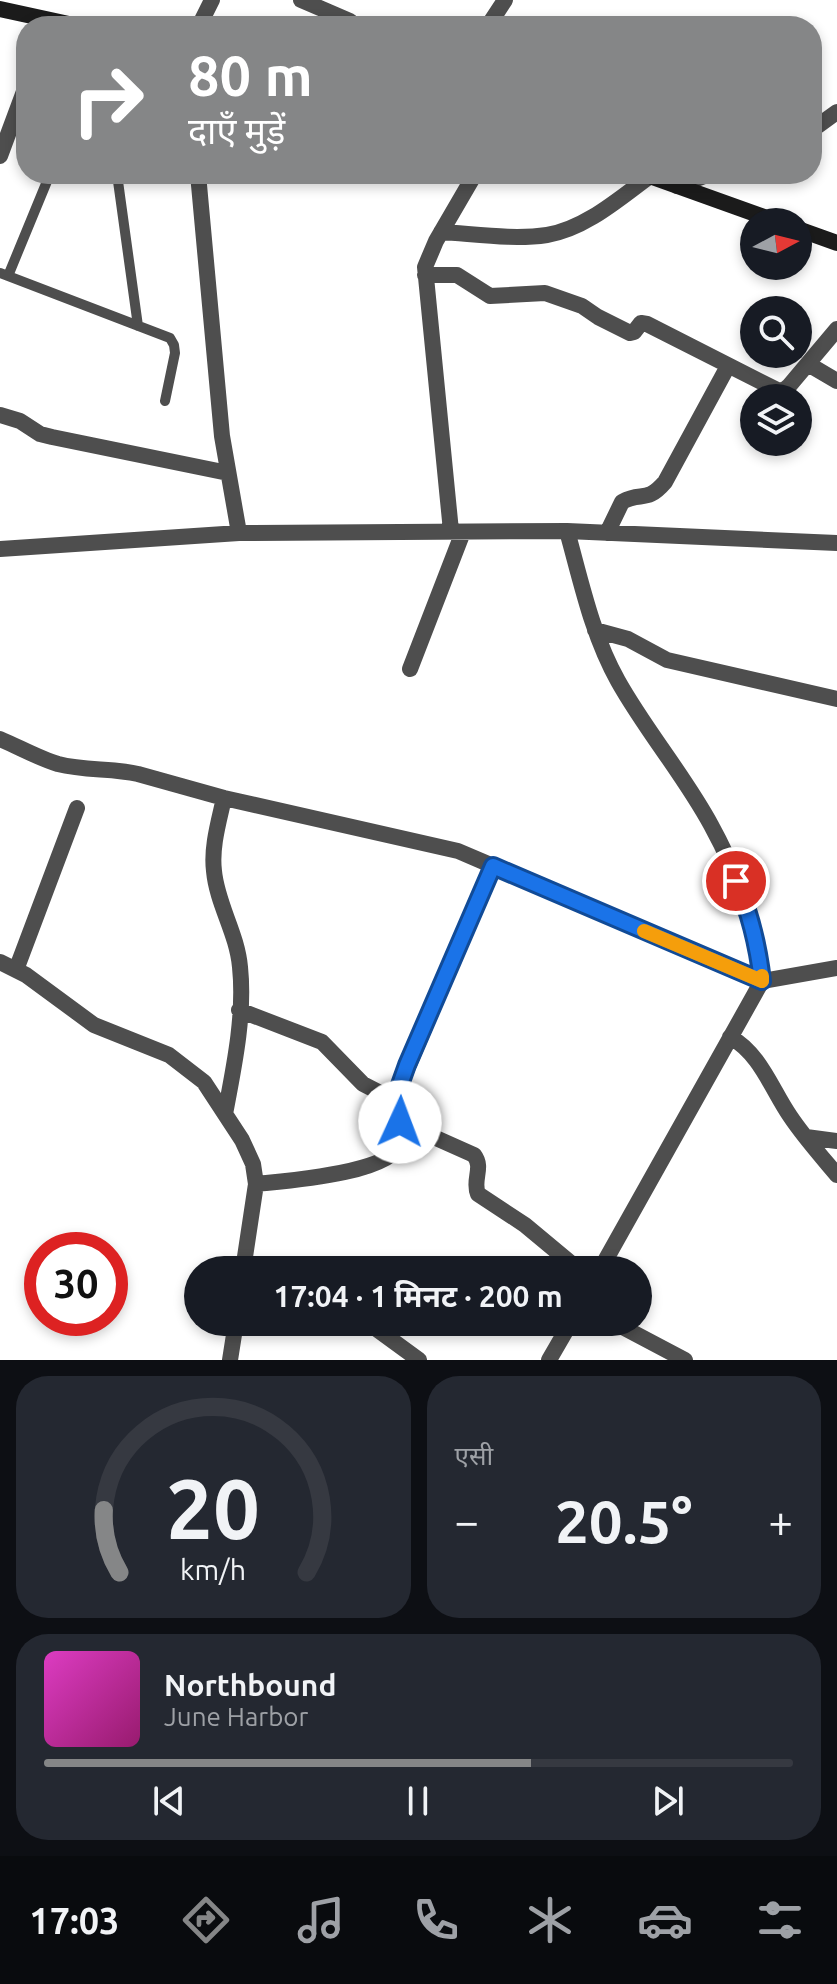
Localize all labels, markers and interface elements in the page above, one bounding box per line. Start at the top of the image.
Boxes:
text: 80 m [188,44,313,107]
icon: right [56,48,160,152]
text: दाएँ मुड़ें [188,110,285,151]
north arrow [740,208,812,280]
map controls [740,208,812,456]
button: search [740,296,812,368]
button: layers [740,384,812,456]
pin [702,847,770,915]
icon: arrive [714,859,758,903]
position arrow [358,1080,442,1164]
speed limit sign: 30 [24,1232,128,1336]
text: 17:04 · 1 मिनट · 200 m [274,1279,563,1313]
text: एसी [455,1441,493,1470]
text: 20 [166,1461,260,1555]
text: 20.5° [555,1487,692,1554]
text: − [455,1496,479,1545]
text: + [768,1496,793,1545]
text: km/h [180,1553,246,1585]
text: Northbound [164,1668,336,1702]
text: June Harbor [164,1702,308,1731]
icon: previous [147,1779,191,1823]
icon: pause [396,1779,440,1823]
icon: next [646,1779,690,1823]
icon: directions [178,1892,234,1948]
icon: music [293,1892,349,1948]
icon: phone [408,1892,464,1948]
icon: climate [522,1892,578,1948]
icon: car [637,1892,693,1948]
icon: filters [752,1892,808,1948]
text: 17:03 [29,1900,119,1941]

